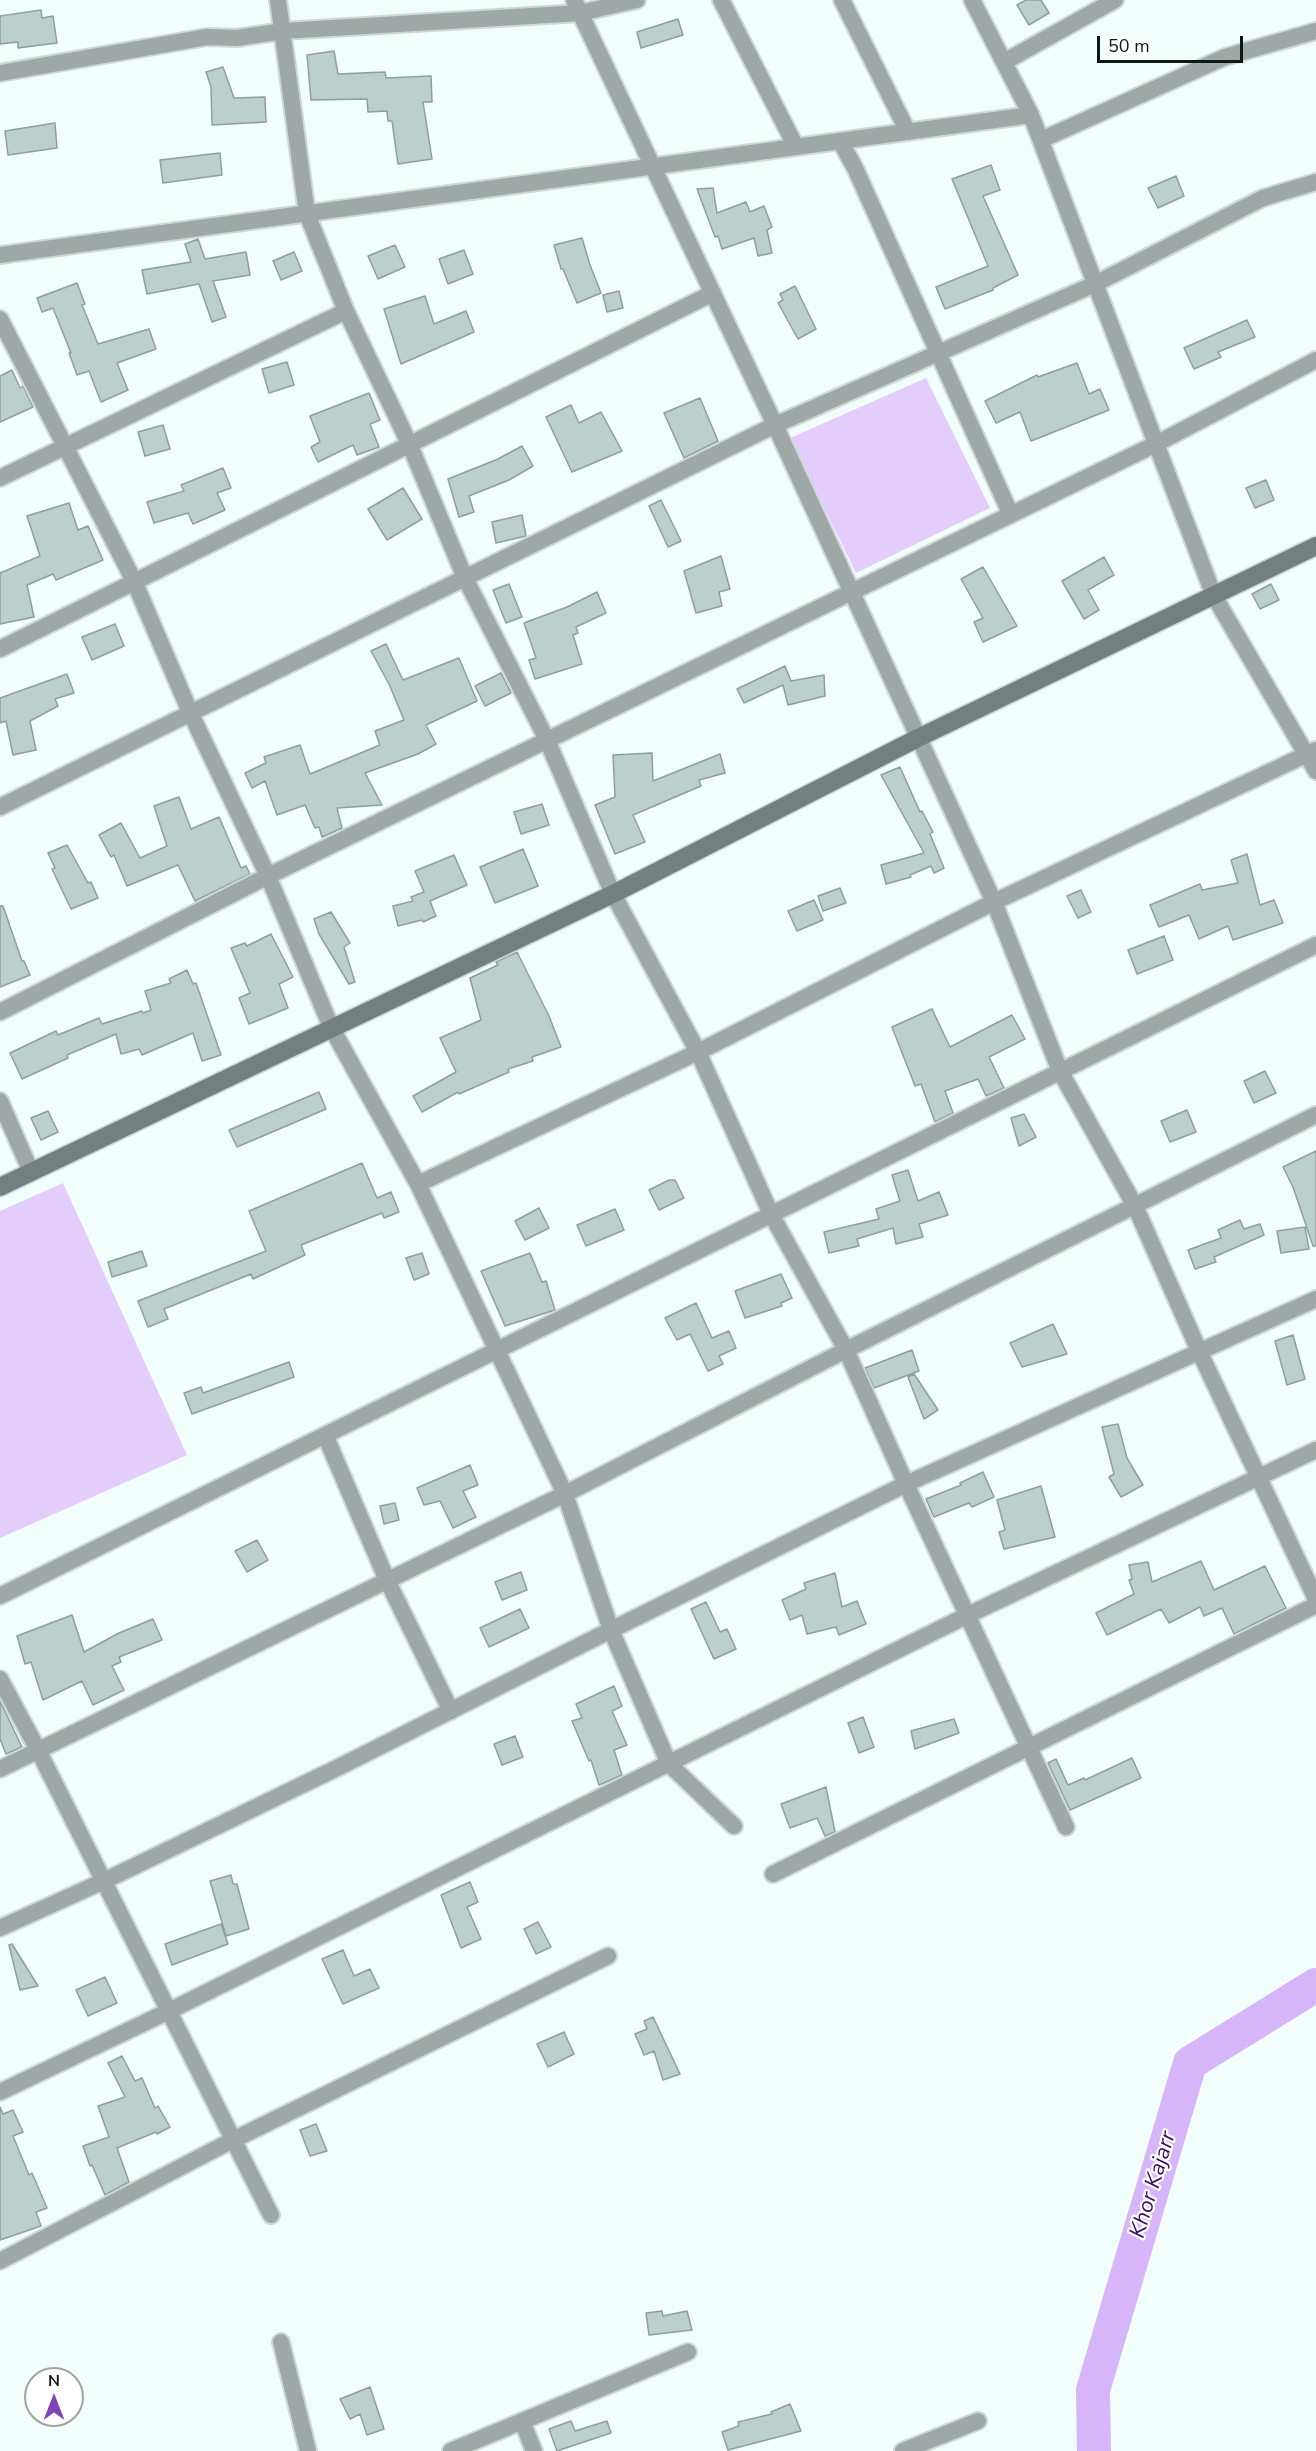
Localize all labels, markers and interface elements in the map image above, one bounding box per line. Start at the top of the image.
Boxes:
scale bar [1100,24,1246,62]
text: 50 m [1108,34,1150,58]
water label: Khor Kajarr [1125,2129,1183,2241]
north arrow [24,2367,84,2427]
text: N [48,2370,60,2392]

